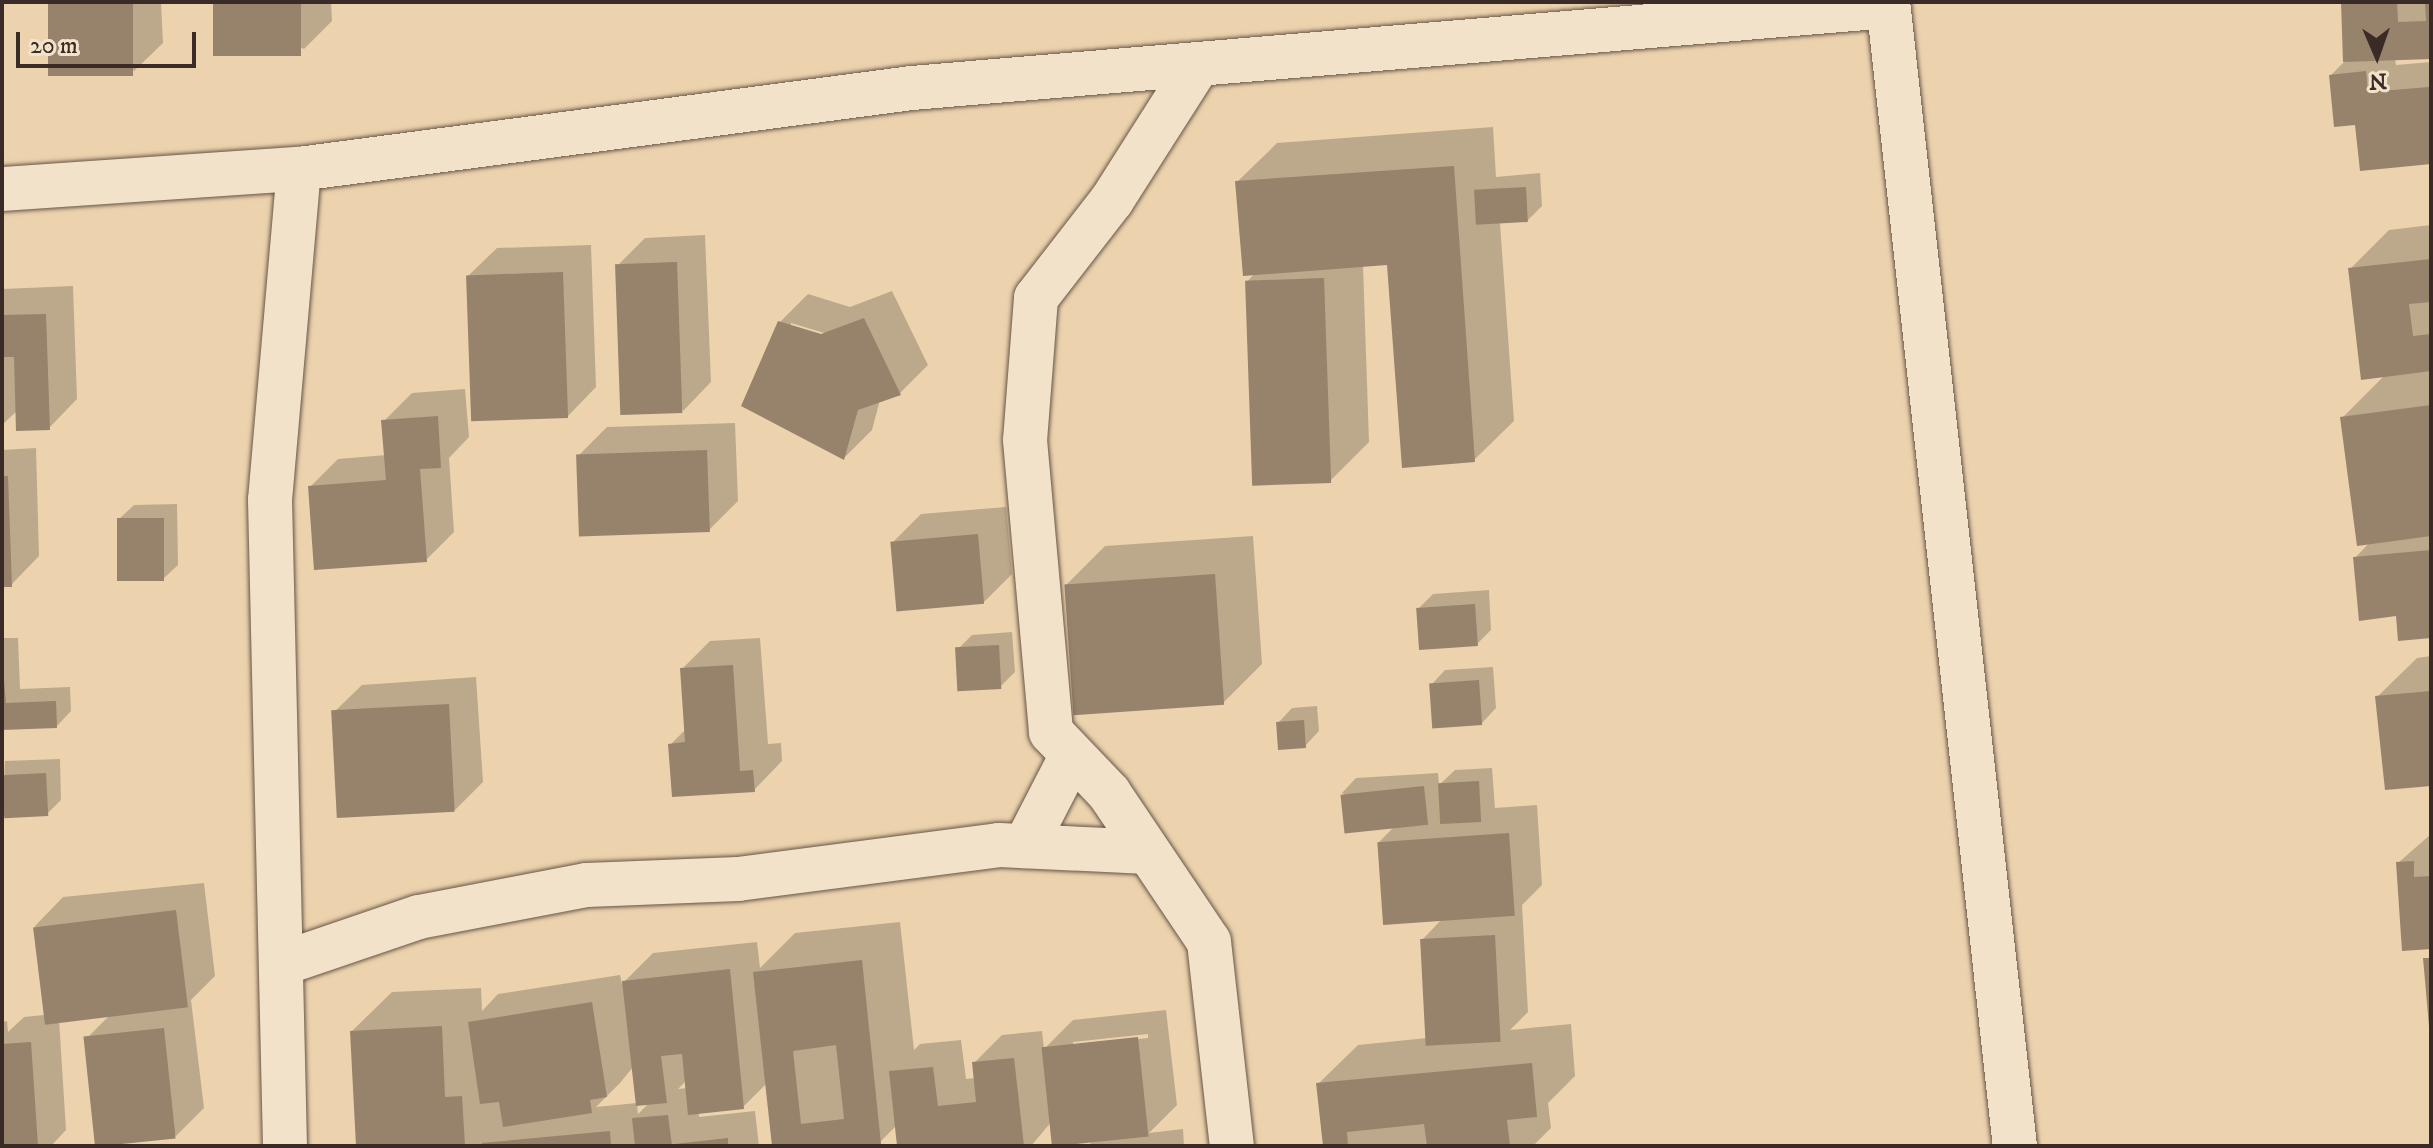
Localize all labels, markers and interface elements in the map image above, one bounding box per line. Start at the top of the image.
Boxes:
scale bar [20,16,200,66]
north arrow [2337,16,2417,96]
text: 20 m [30,31,78,61]
text: N [2368,67,2387,94]

